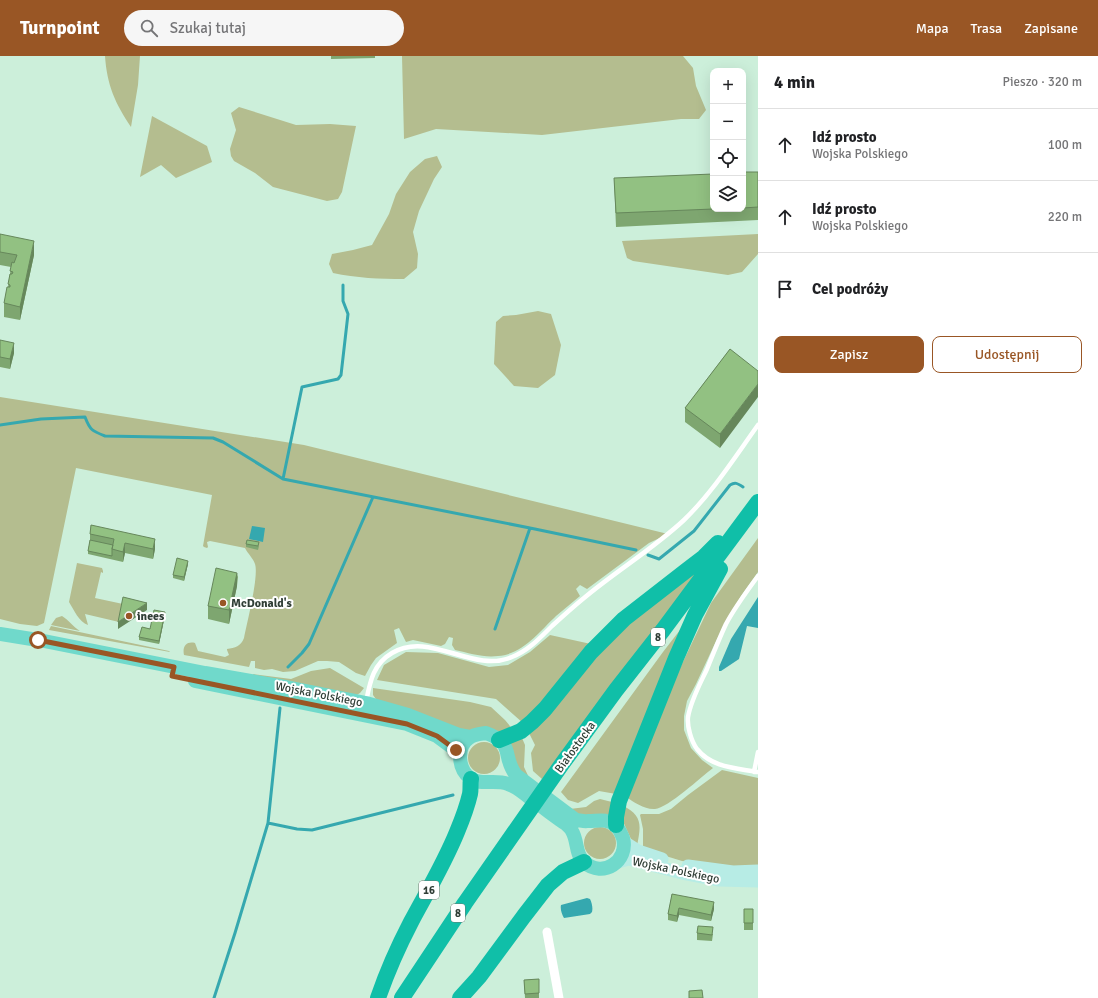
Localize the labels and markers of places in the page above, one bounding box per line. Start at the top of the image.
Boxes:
place label: McDonald's [231,596,293,611]
marker: McDonald's [218,598,228,608]
place label: inees [137,609,165,624]
marker: inees [124,611,134,621]

